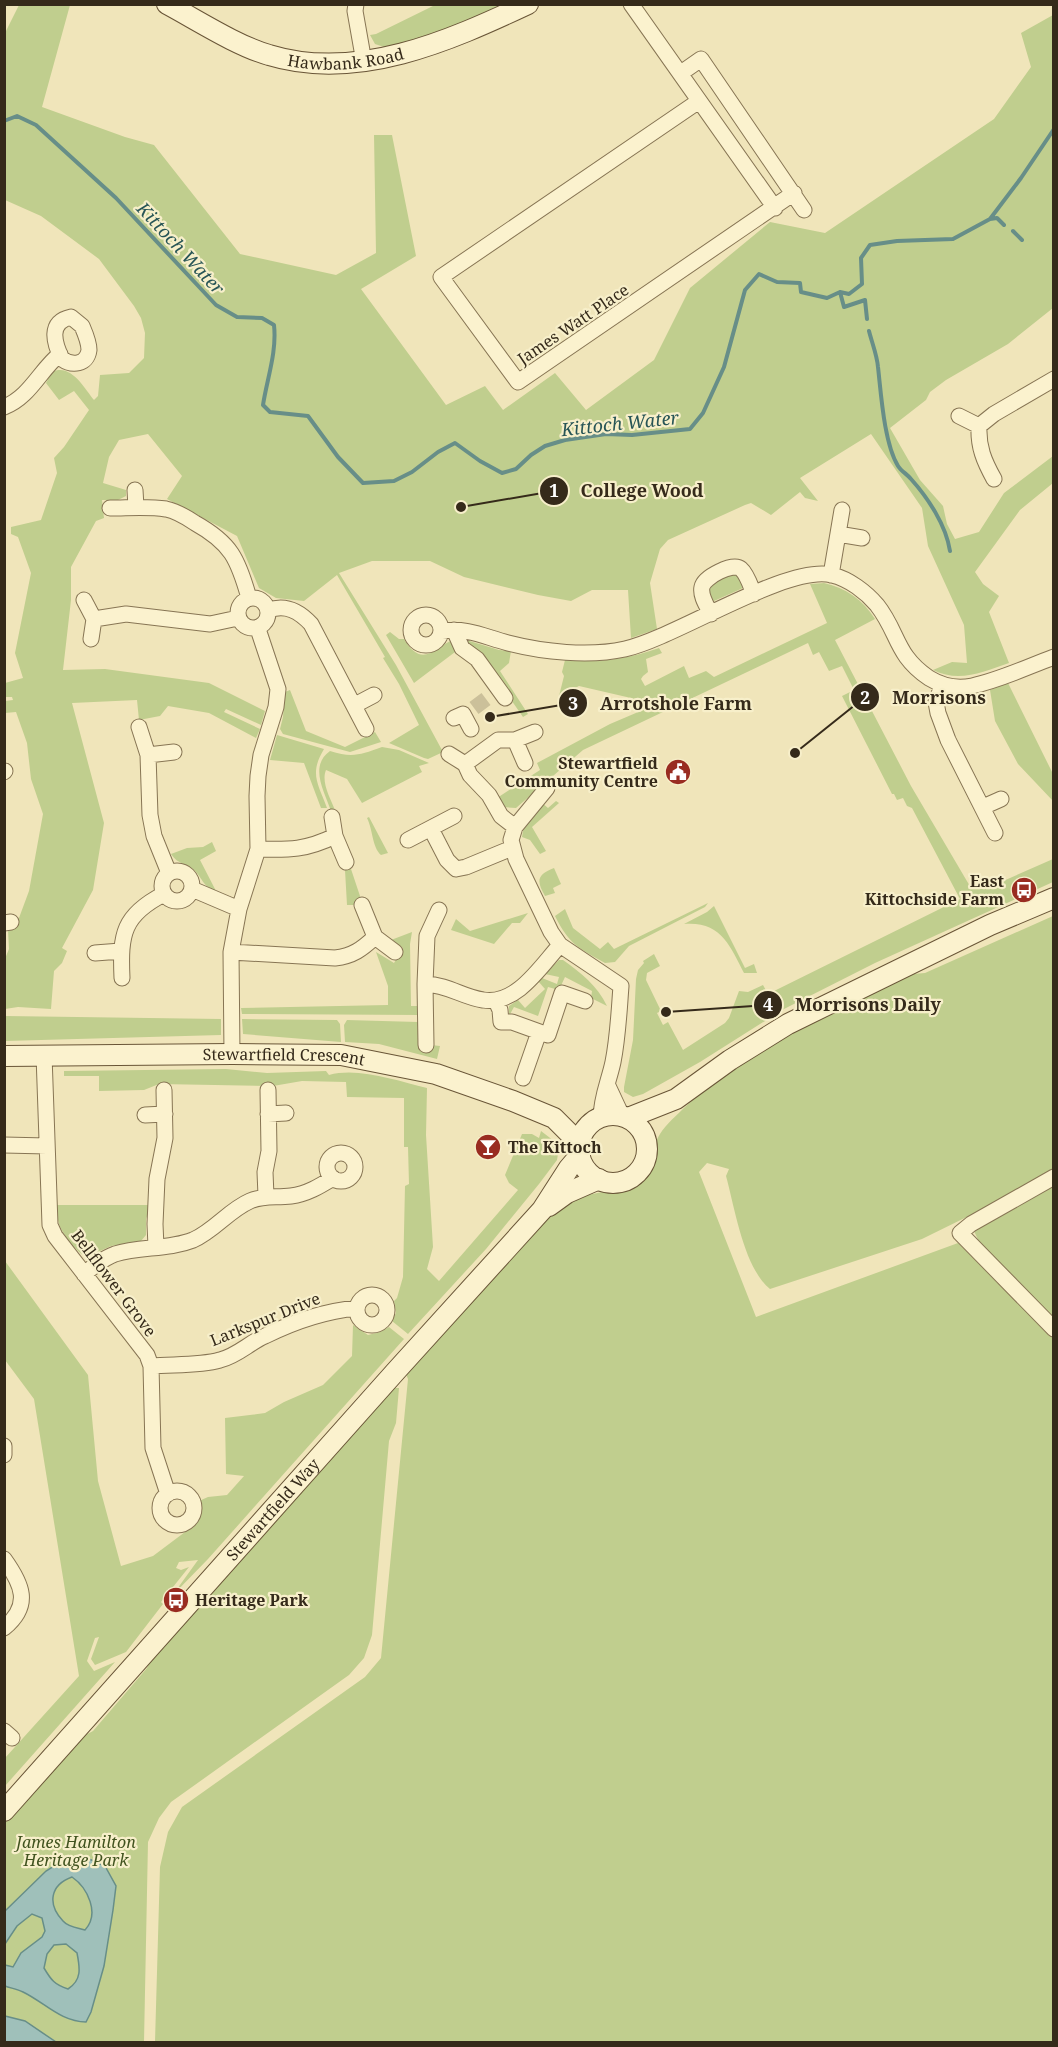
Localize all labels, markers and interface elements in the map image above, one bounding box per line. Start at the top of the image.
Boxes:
street label: Hawbank Road [286,42,406,75]
water label: Kittoch Water [131,196,230,300]
street label: James Watt Place [512,279,633,370]
water label: Kittoch Water [559,405,681,441]
callout: College Wood [539,473,716,509]
text: 1 [549,478,559,502]
text: College Wood [580,478,704,502]
callout: Morrisons [850,679,998,715]
callout: Arrotshole Farm [558,685,764,721]
text: 2 [860,685,870,709]
text: Morrisons [892,685,986,709]
text: 3 [568,691,578,715]
text: Arrotshole Farm [600,691,752,715]
place label: Stewartfield Community Centre [505,752,659,792]
public building icon: Stewartfield Community Centre [663,757,693,787]
place label: East Kittochside Farm [865,870,1005,910]
bus stop icon: East Kittochside Farm [1009,875,1039,905]
callout: Morrisons Daily [753,987,953,1023]
text: 4 [763,992,773,1016]
text: Morrisons Daily [795,992,942,1016]
street label: Stewartfield Crescent [203,1043,367,1071]
bar icon: The Kittoch [473,1132,503,1162]
place label: The Kittoch [508,1136,602,1158]
street label: Bellflower Grove [66,1225,162,1341]
street label: Larkspur Drive [207,1287,323,1351]
street label: Stewartfield Way [221,1453,325,1565]
bus stop icon: Heritage Park [161,1585,191,1615]
place label: Heritage Park [195,1589,309,1611]
park label: James Hamilton Heritage Park [13,1831,136,1871]

